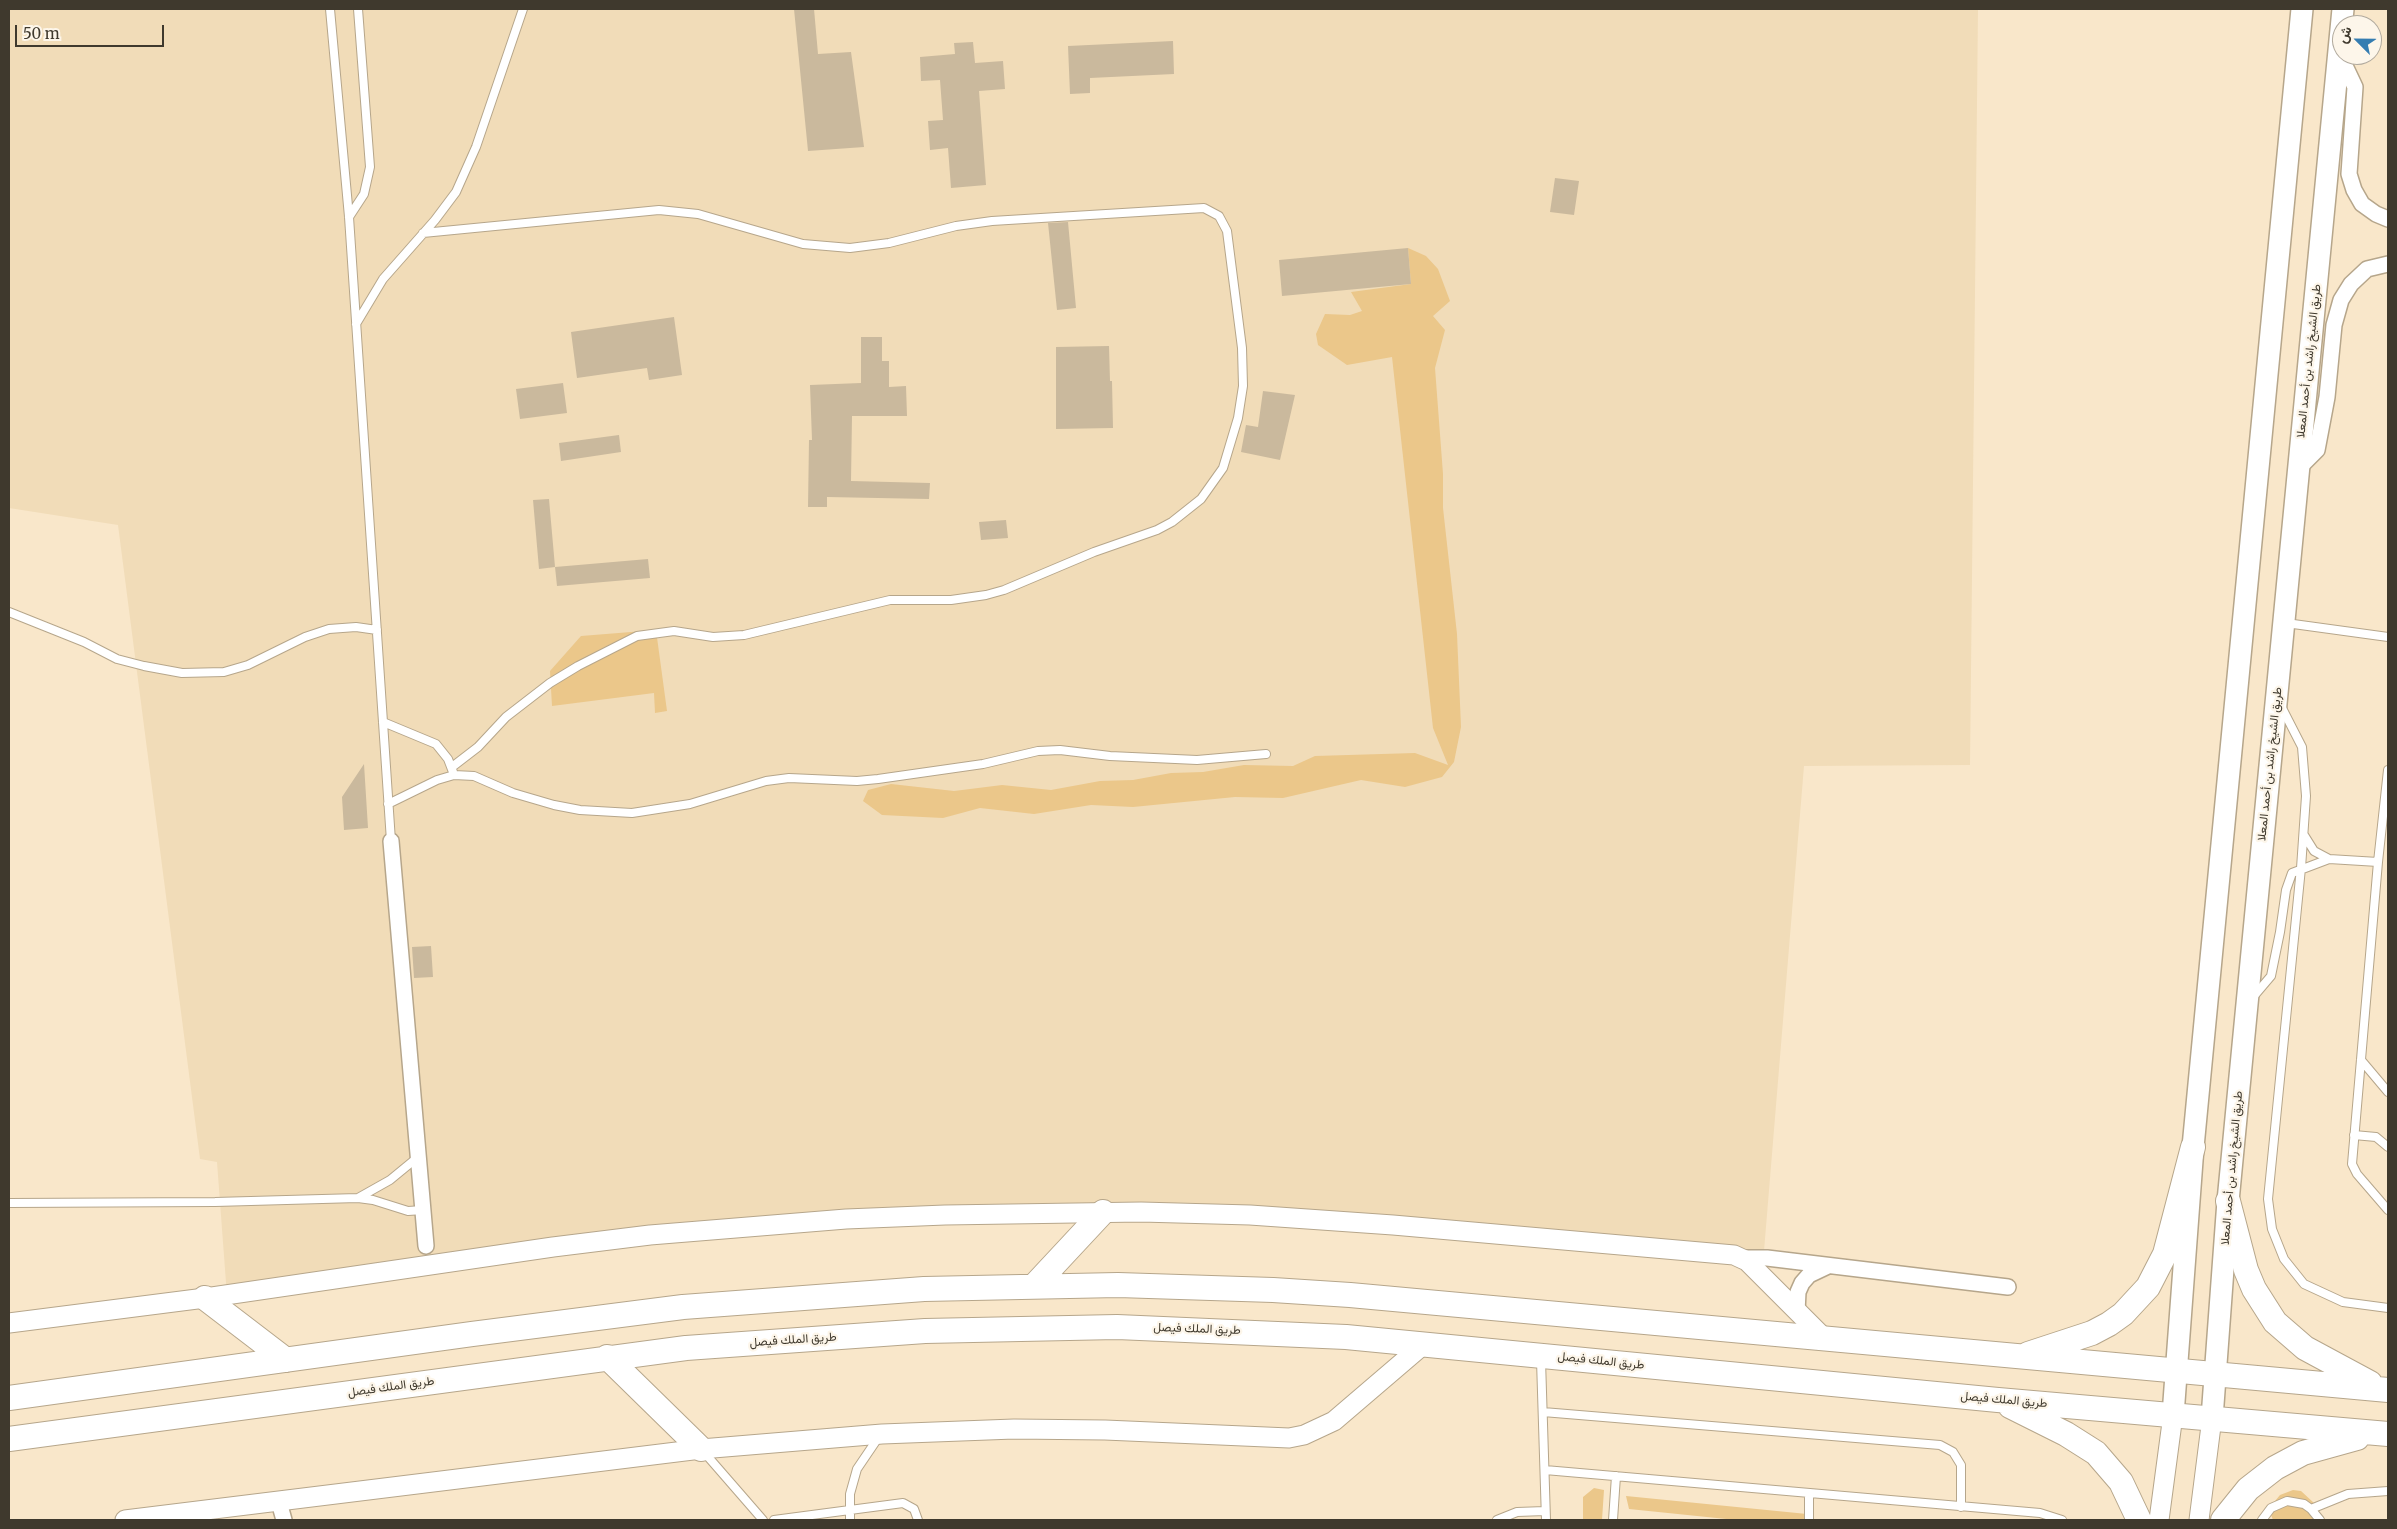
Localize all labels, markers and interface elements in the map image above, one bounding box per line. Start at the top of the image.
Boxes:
scale bar [18,15,166,47]
north arrow [2332,15,2382,65]
text: ش [2333,23,2356,46]
text: 50 m [23,24,60,43]
street label: طريق الشيخ راشد بن أحمد المعلا [2294,283,2324,439]
street label: طريق الشيخ راشد بن أحمد المعلا [2255,686,2285,842]
street label: طريق الشيخ راشد بن أحمد المعلا [2218,1090,2246,1246]
street label: طريق الملك فيصل [1153,1320,1241,1338]
street label: طريق الملك فيصل [749,1330,837,1350]
street label: طريق الملك فيصل [1557,1349,1645,1373]
street label: طريق الملك فيصل [347,1374,435,1400]
street label: طريق الملك فيصل [1960,1389,2048,1411]

